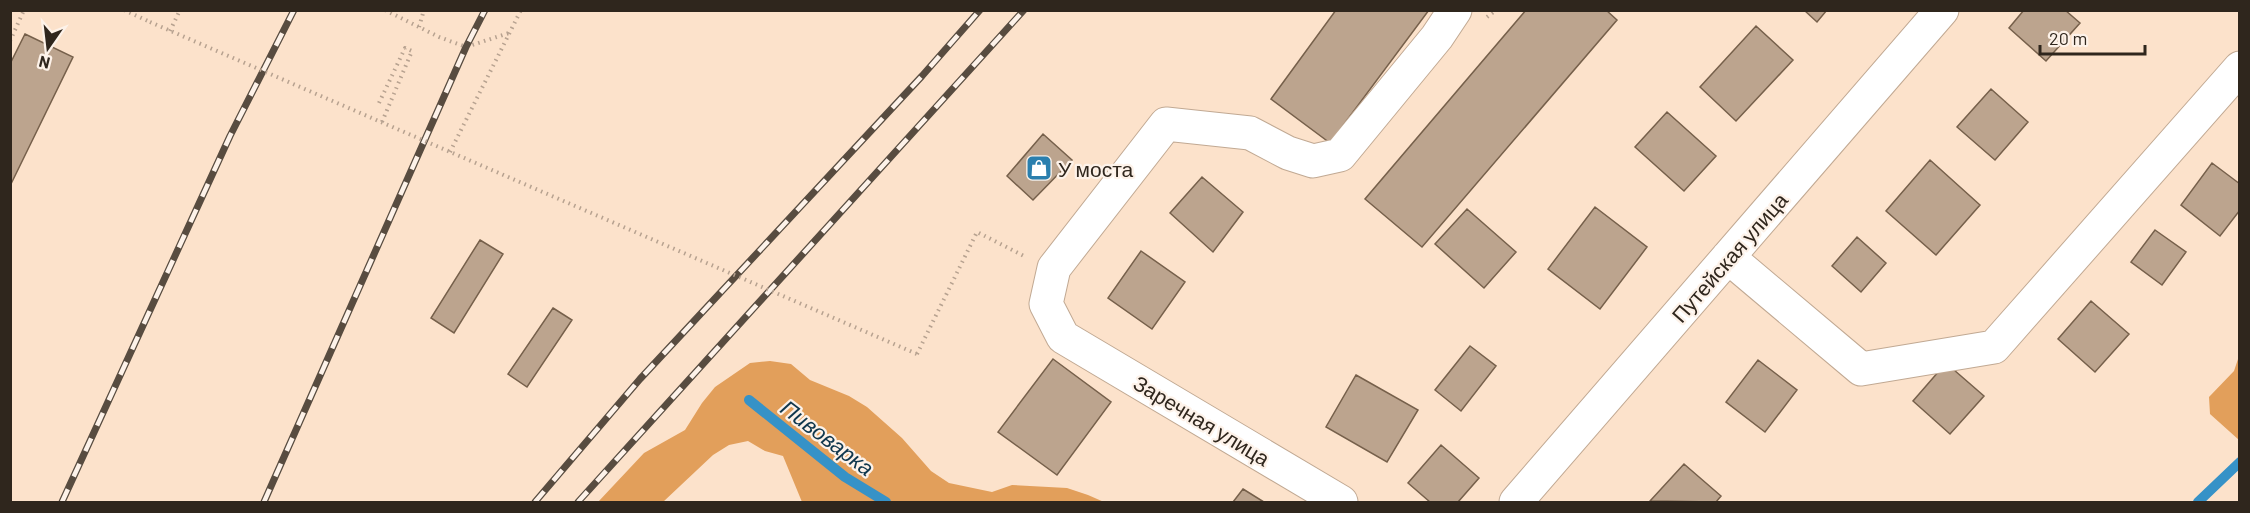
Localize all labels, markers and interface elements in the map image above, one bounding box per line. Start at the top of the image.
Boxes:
north arrow [18,18,78,78]
scale bar [2040,18,2145,56]
text: 20 m [2049,27,2087,49]
text: N [37,53,52,74]
shop icon: У моста [1024,153,1054,183]
place label: У моста [1058,156,1134,181]
street label: Путейская улица [1666,187,1792,327]
street label: Заречная улица [1129,369,1275,471]
water label: Пивоварка [776,394,880,481]

